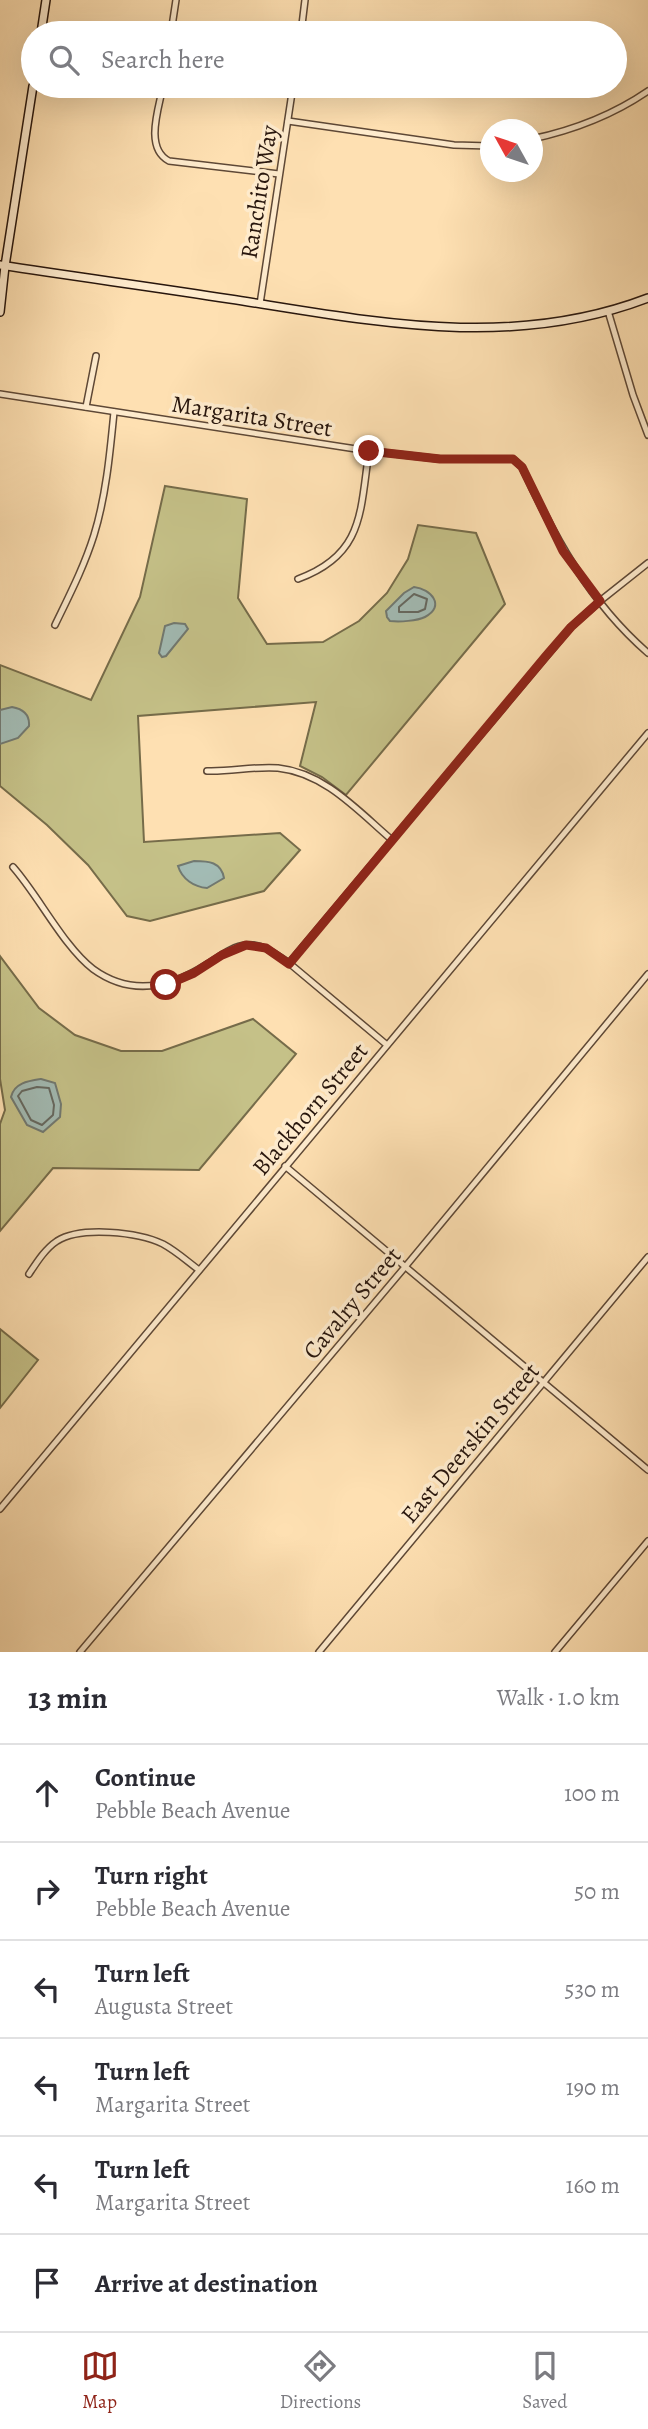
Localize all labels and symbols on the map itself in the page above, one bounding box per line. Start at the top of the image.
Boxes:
north arrow [480,119,543,182]
street label: Ranchito Way [233,123,285,261]
street label: Margarita Street [169,388,335,445]
route end [353,435,384,466]
route start [150,969,181,1000]
street label: Blackhorn Street [245,1036,375,1182]
street label: Cavalry Street [296,1240,408,1366]
street label: East Deerskin Street [393,1356,547,1530]

